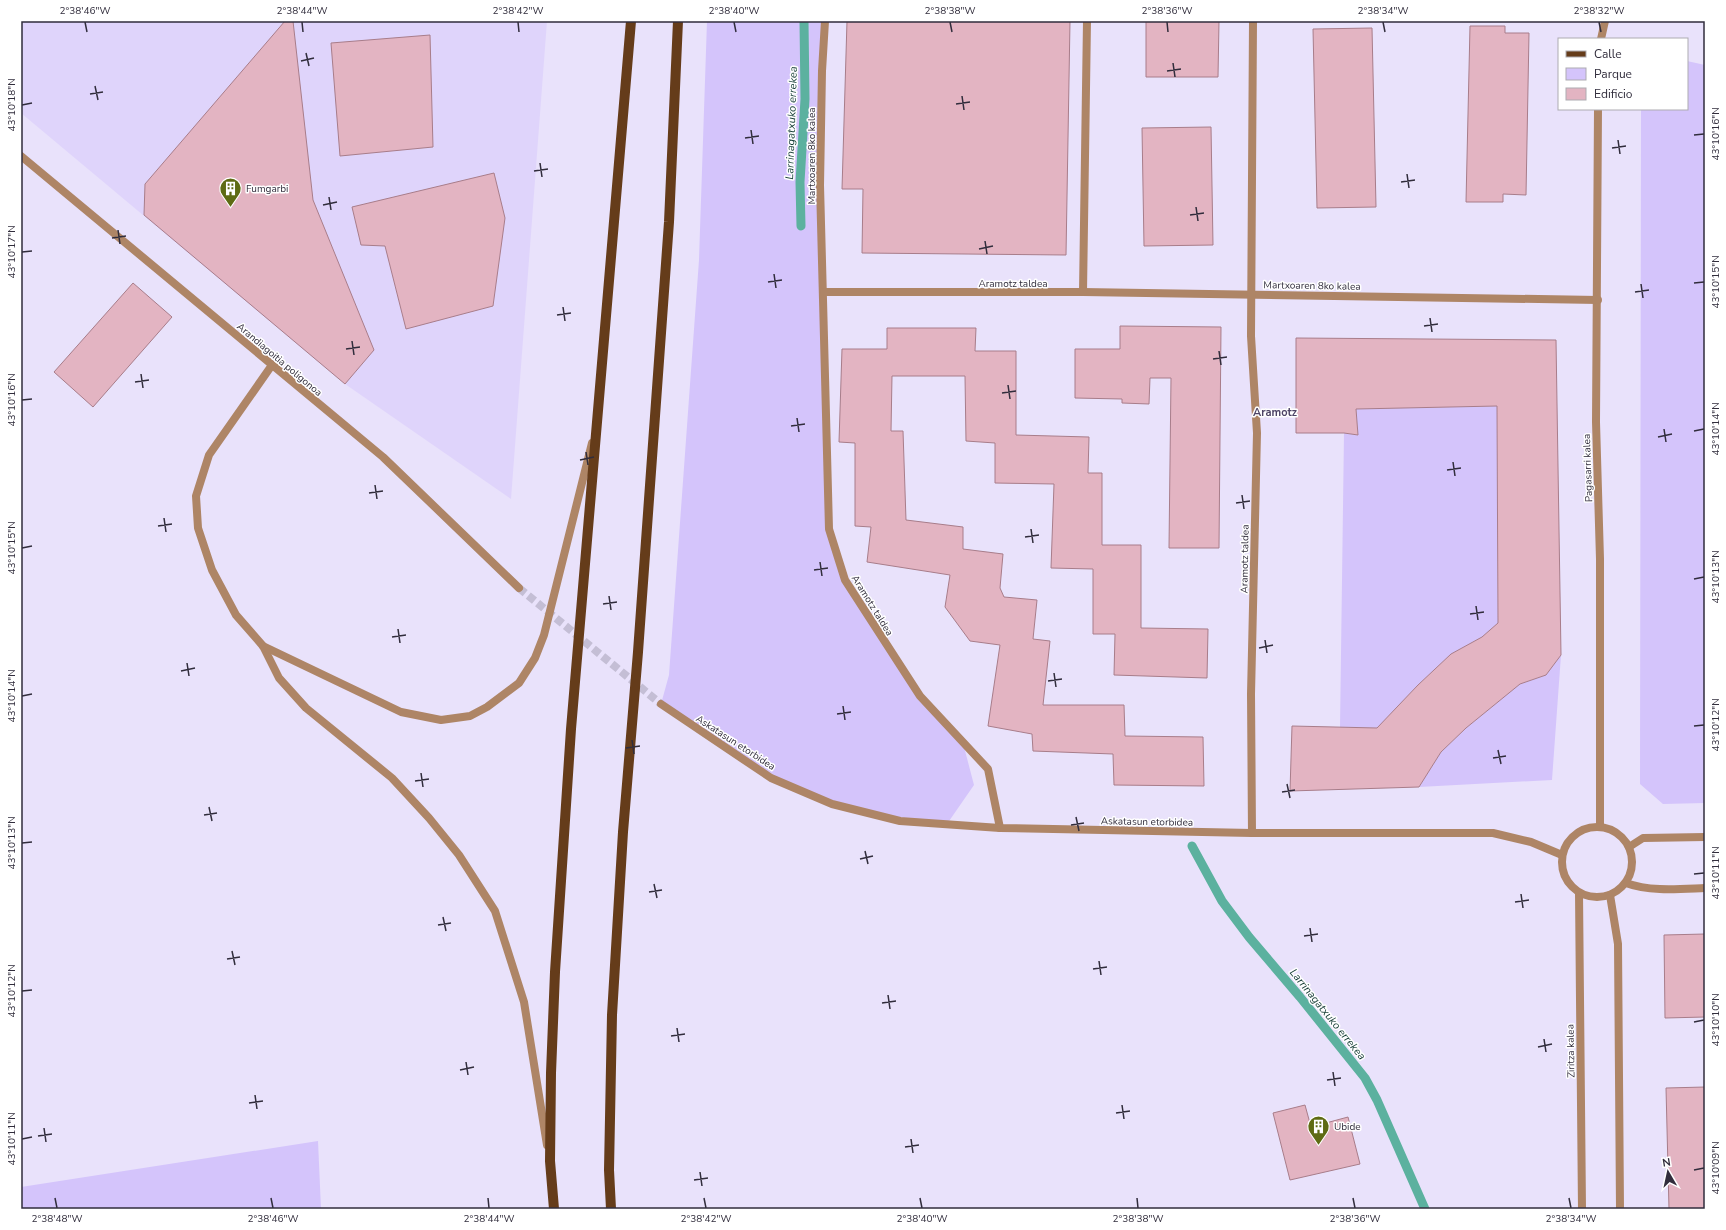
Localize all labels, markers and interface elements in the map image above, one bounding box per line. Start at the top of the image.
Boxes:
text: 2°38'46"W [60,4,110,18]
text: 2°38'44"W [277,4,327,18]
text: 2°38'42"W [493,4,543,18]
text: 2°38'40"W [709,4,759,18]
text: 2°38'38"W [925,4,975,18]
text: 2°38'36"W [1142,4,1192,18]
text: 2°38'34"W [1358,4,1408,18]
text: 2°38'32"W [1574,4,1624,18]
legend [1558,38,1688,110]
text: Calle [1594,46,1622,62]
water label: Larrinagatxuko errekea [782,66,801,180]
text: Parque [1594,66,1632,82]
text: 43°10'18"N [5,78,19,132]
text: Edificio [1594,86,1633,102]
street label: Martxoaren 8ko kalea [805,107,819,205]
text: 43°10'16"N [1709,107,1723,161]
building icon: Fumgarbi [217,175,243,208]
place label: Fumgarbi [246,182,288,196]
text: 43°10'17"N [5,225,19,279]
text: 43°10'15"N [1709,255,1723,309]
street label: Aramotz taldea [978,277,1048,291]
street label: Martxoaren 8ko kalea [1263,278,1361,294]
street label: Arandiagoitia poligonoa [234,320,325,400]
text: 43°10'16"N [5,373,19,427]
text: 43°10'14"N [1709,402,1723,456]
district label: Aramotz [1253,405,1297,420]
street label: Pagasarri kalea [1580,433,1596,502]
text: 43°10'15"N [5,521,19,575]
street label: Aramotz taldea [1237,524,1253,594]
text: 43°10'13"N [1709,550,1723,604]
street label: Aramotz taldea [848,573,896,639]
text: 43°10'14"N [5,669,19,723]
text: 43°10'12"N [1709,698,1723,752]
street label: Askatasun etorbidea [693,712,778,774]
street label: Askatasun etorbidea [1101,814,1193,830]
text: 43°10'13"N [5,816,19,870]
text: 43°10'11"N [1709,846,1723,900]
text: 43°10'12"N [5,964,19,1018]
water label: Larrinagatxuko errekea [1286,966,1369,1063]
text: 43°10'10"N [1709,993,1723,1047]
street label: Ziritza kalea [1564,1024,1578,1078]
text: 43°10'11"N [5,1112,19,1166]
building icon: Ubide [1305,1113,1331,1146]
place label: Ubide [1334,1120,1361,1134]
text: 43°10'09"N [1709,1141,1723,1195]
north arrow [1648,1152,1688,1192]
text: N [1661,1155,1672,1171]
text: 2°38'48"W [32,1212,82,1226]
text: 2°38'46"W [248,1212,298,1226]
text: 2°38'44"W [464,1212,514,1226]
text: 2°38'42"W [681,1212,731,1226]
text: 2°38'40"W [897,1212,947,1226]
text: 2°38'38"W [1113,1212,1163,1226]
text: 2°38'36"W [1330,1212,1380,1226]
text: 2°38'34"W [1546,1212,1596,1226]

